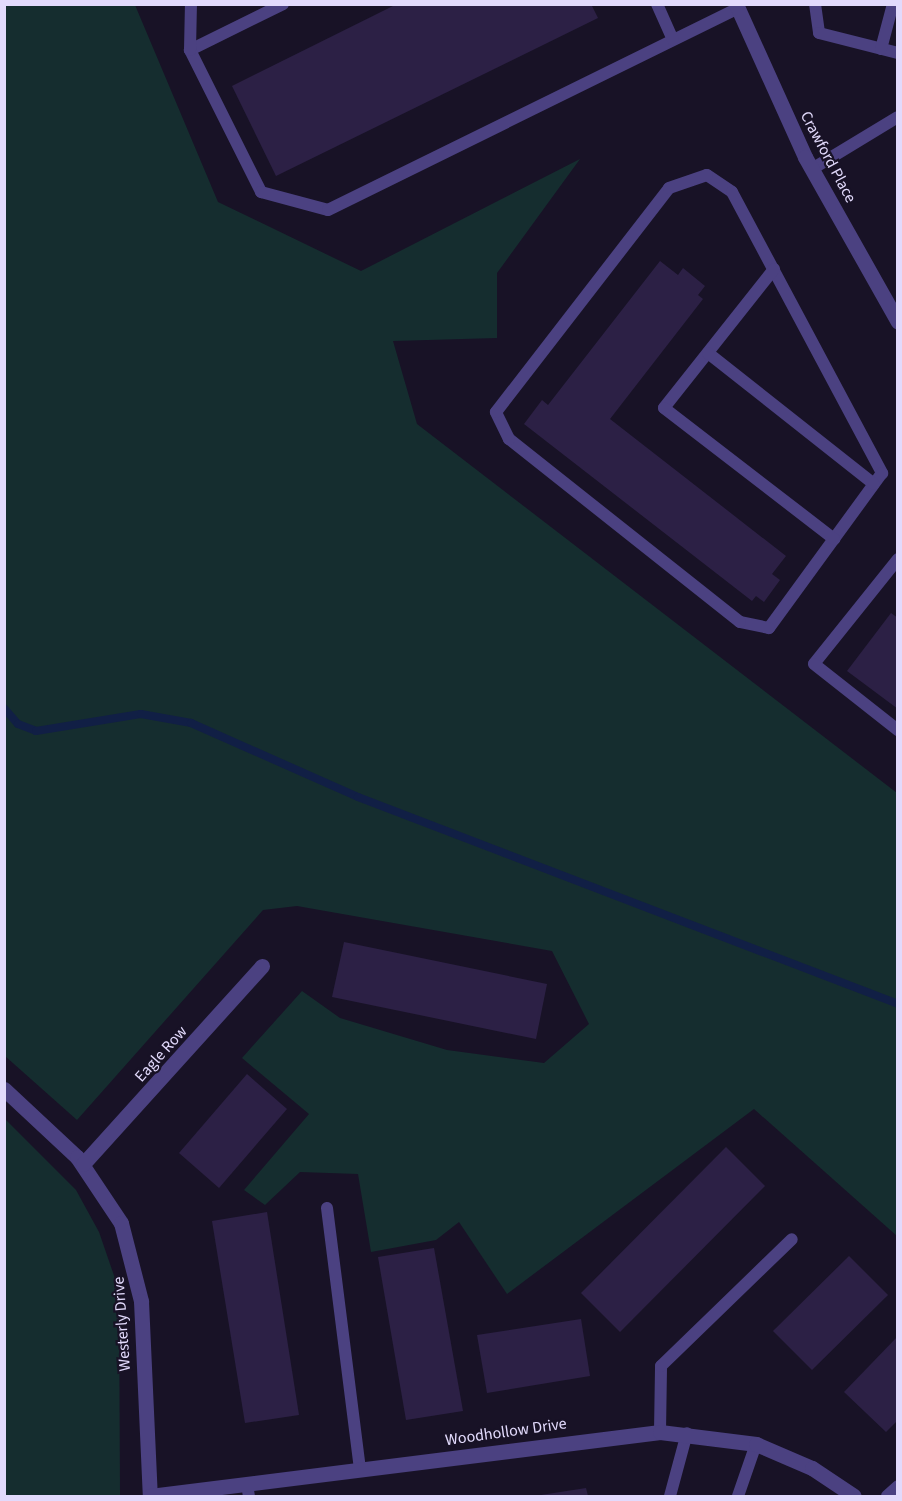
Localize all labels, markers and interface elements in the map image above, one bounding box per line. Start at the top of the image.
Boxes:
street label: Crawford Place [796,108,860,206]
street label: Eagle Row [131,1022,191,1086]
street label: Westerly Drive [109,1276,135,1372]
street label: Woodhollow Drive [444,1414,568,1450]

